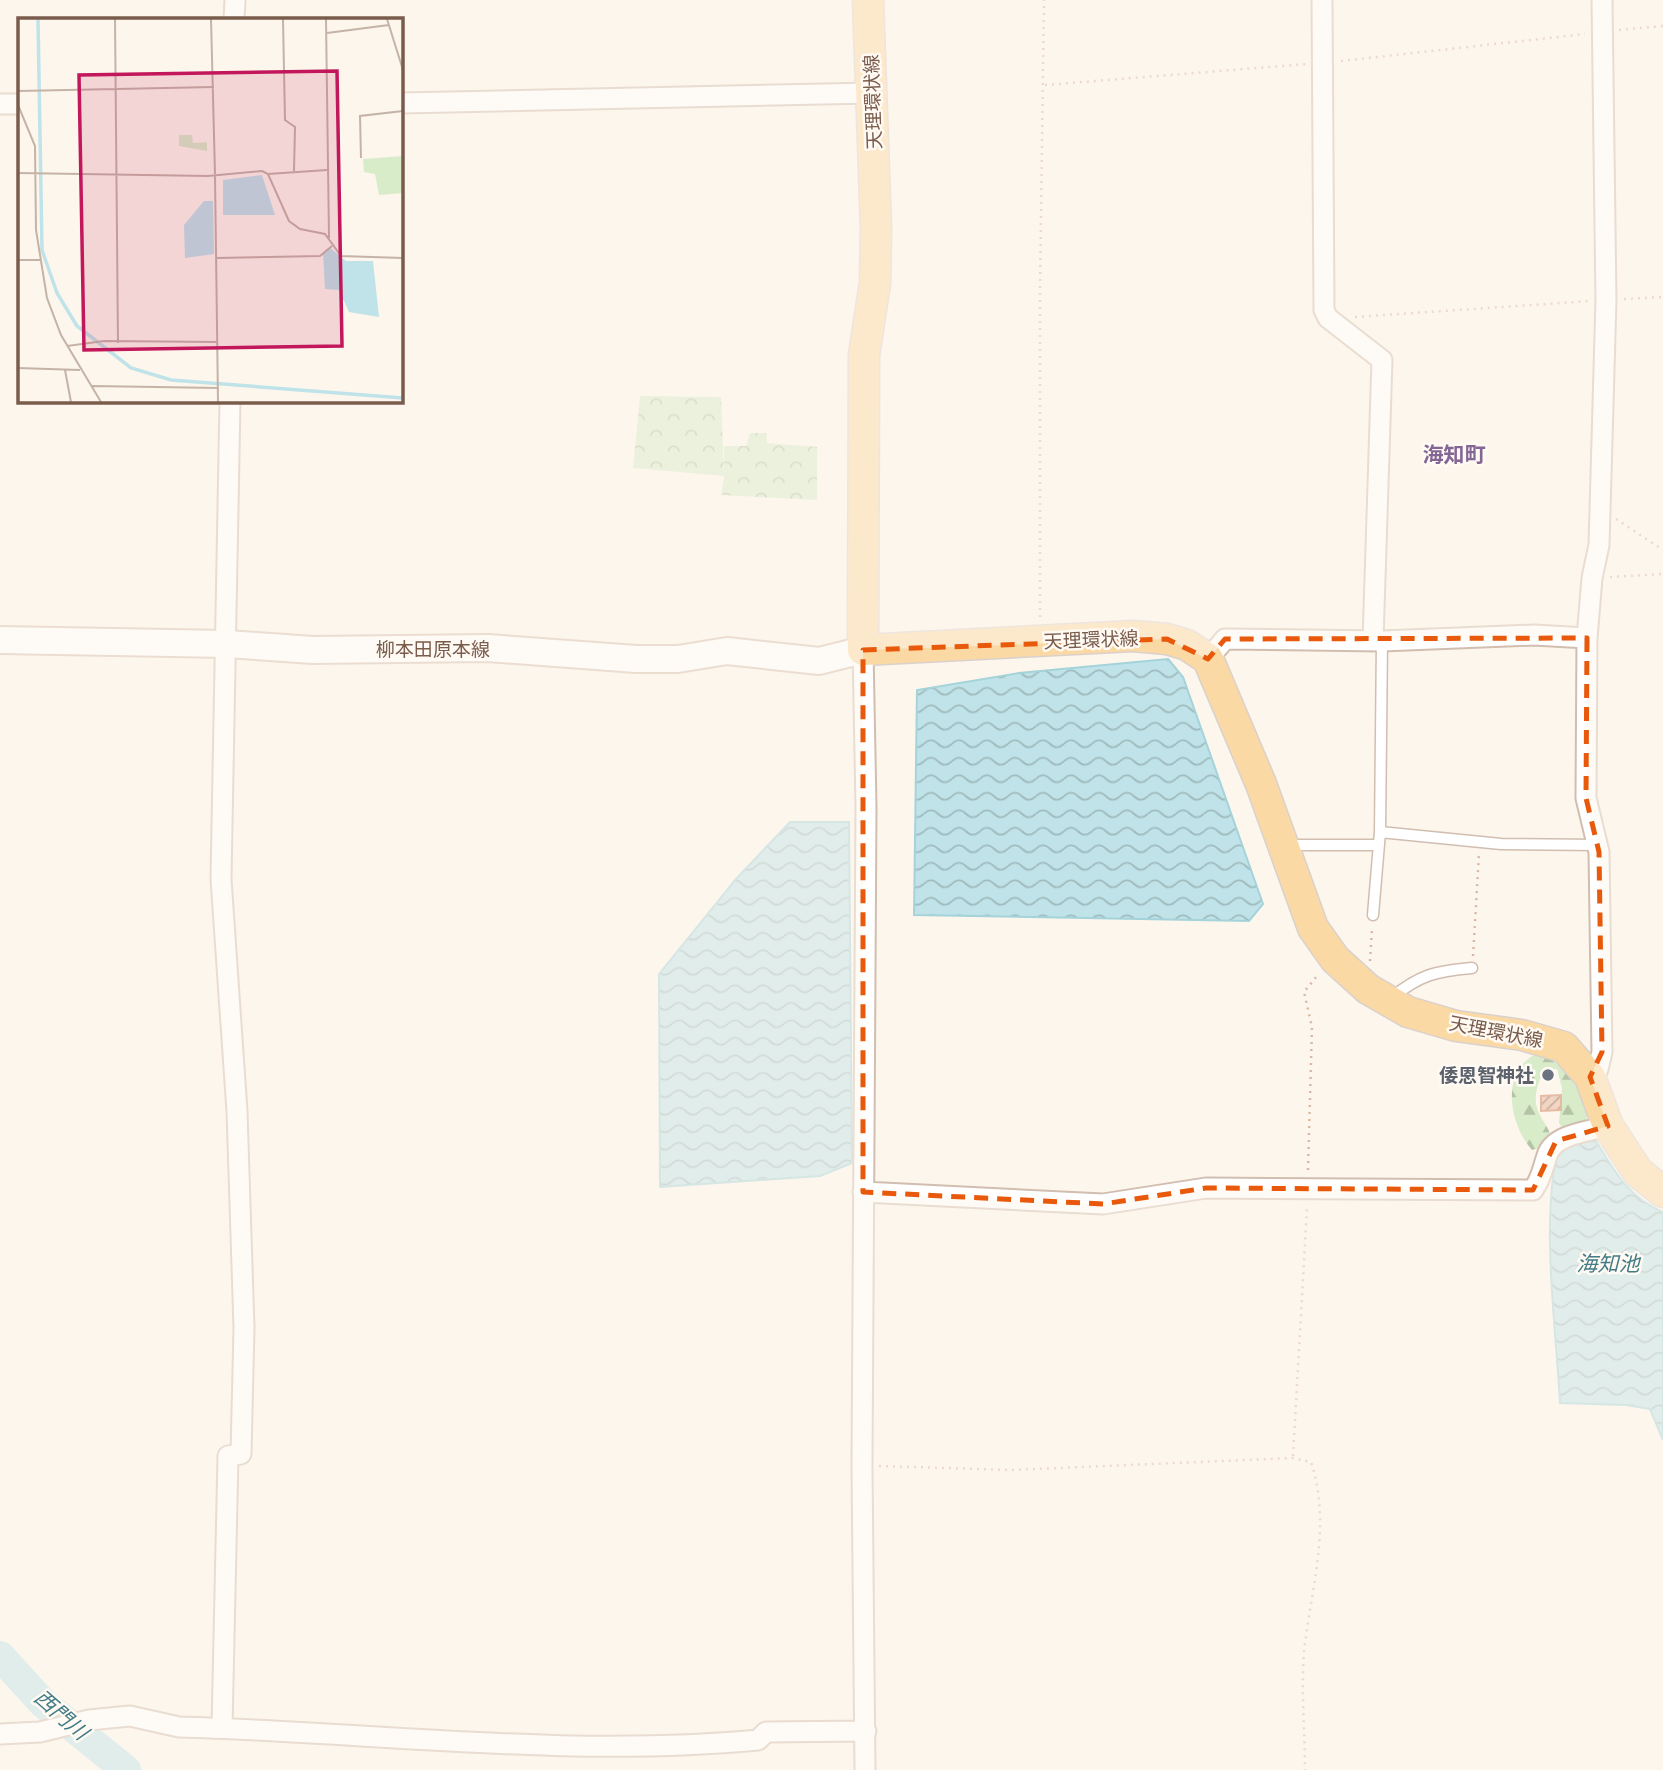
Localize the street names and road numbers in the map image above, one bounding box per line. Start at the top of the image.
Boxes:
street label: 天理環状線 [860,54,886,150]
street label: 天理環状線 [1043,627,1139,653]
street label: 柳本田原本線 [376,638,490,661]
street label: 天理環状線 [1447,1012,1545,1052]

